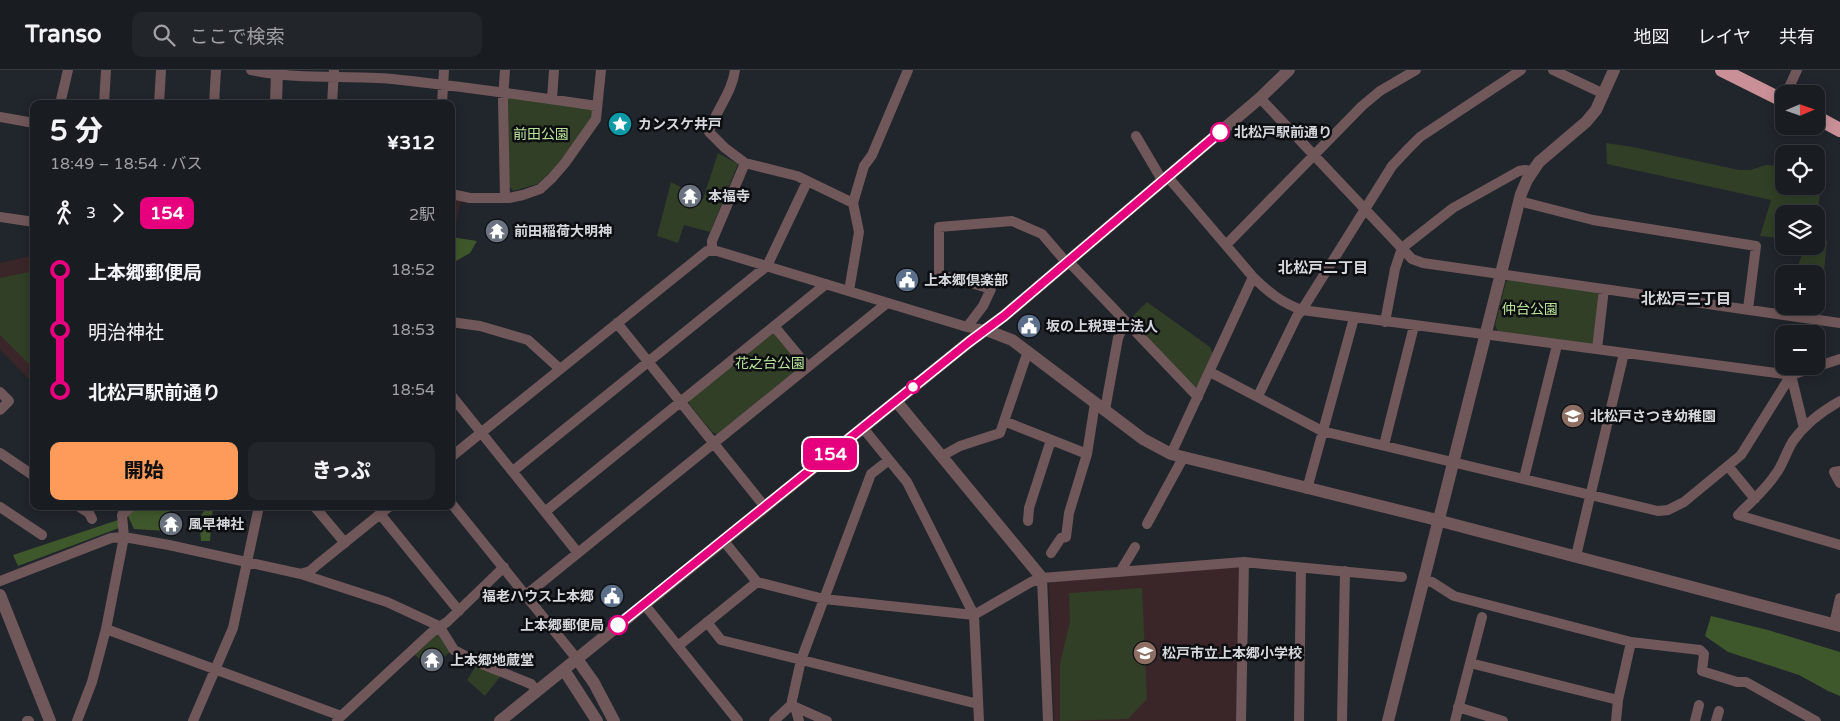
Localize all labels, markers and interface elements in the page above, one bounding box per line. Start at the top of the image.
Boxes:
search box [132,12,482,57]
text: Transo [25,20,102,49]
icon: search [150,21,178,49]
text: ここで検索 [190,26,285,48]
text: 地図 [1634,26,1670,48]
text: レイヤ [1698,26,1751,48]
text: 共有 [1779,26,1815,48]
north arrow [1775,85,1825,135]
map controls [1775,85,1825,375]
place icon: カンスケ井戸 [607,111,633,137]
text: 5 分 [50,114,103,148]
place label: カンスケ井戸 [638,116,722,133]
marker: 北松戸駅前通り [1210,122,1230,142]
place label: 北松戸駅前通り [1234,124,1332,141]
park label: 前田公園 [513,126,569,143]
text: ¥312 [387,132,435,154]
button: locate [1775,145,1825,195]
text: 18:49 – 18:54 · バス [50,154,202,174]
temple icon: 本福寺 [677,183,703,209]
place label: 本福寺 [708,188,750,205]
icon: walk [50,199,78,227]
icon: forward [104,199,132,227]
text: 154 [150,202,184,224]
text: 3 [86,203,96,223]
text: 2駅 [409,205,435,225]
button: layers [1775,205,1825,255]
temple icon: 前田稲荷大明神 [484,218,510,244]
place label: 前田稲荷大明神 [514,223,612,240]
district label: 北松戸二丁目 [1278,259,1368,277]
text: 18:52 [391,260,435,280]
text: 上本郷郵便局 [88,262,202,284]
button: + [1775,265,1825,315]
public building icon: 上本郷倶楽部 [894,267,920,293]
place label: 上本郷倶楽部 [924,272,1008,289]
district label: 北松戸三丁目 [1641,290,1731,308]
park label: 仲台公園 [1502,301,1558,318]
public building icon: 坂の上税理士法人 [1016,313,1042,339]
place label: 坂の上税理士法人 [1046,318,1158,335]
text: 18:53 [391,320,435,340]
text: 明治神社 [88,322,164,344]
button: − [1775,325,1825,375]
park label: 花之台公園 [735,355,805,372]
text: 18:54 [391,380,435,400]
unlabelled marker [906,380,920,394]
text: 北松戸駅前通り [88,382,221,404]
school or university icon: 北松戸さつき幼稚園 [1560,403,1586,429]
place label: 北松戸さつき幼稚園 [1590,408,1716,425]
line badge: 154 [801,438,859,470]
button: 開始 [50,442,238,500]
button: きっぷ [248,442,435,500]
text: 154 [813,443,847,465]
temple icon: 風早神社 [158,511,184,537]
place label: 風早神社 [188,516,244,533]
public building icon: 福老ハウス上本郷 [599,583,625,609]
place label: 福老ハウス上本郷 [482,588,594,605]
marker: 上本郷郵便局 [608,615,628,635]
place label: 上本郷郵便局 [520,617,604,634]
school or university icon: 松戸市立上本郷小学校 [1132,640,1158,666]
place label: 松戸市立上本郷小学校 [1162,645,1302,662]
temple icon: 上本郷地蔵堂 [419,647,445,673]
place label: 上本郷地蔵堂 [450,652,534,669]

